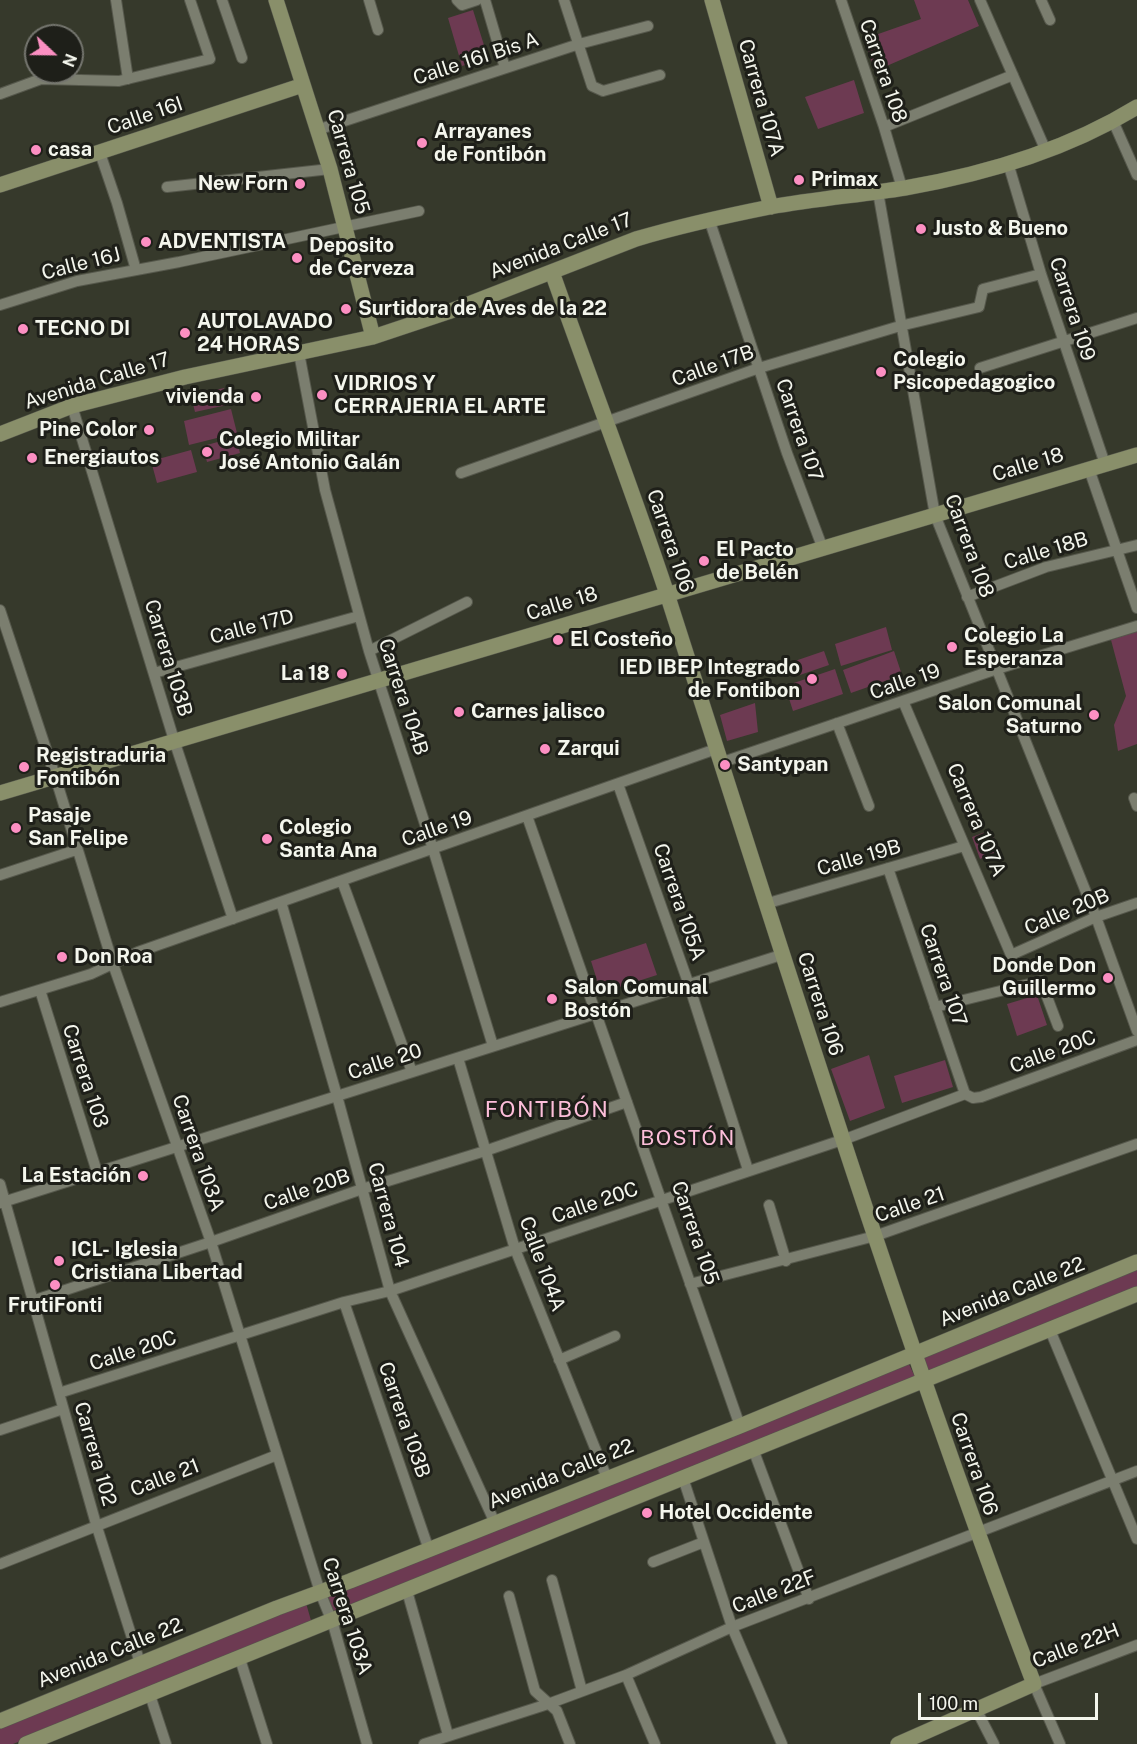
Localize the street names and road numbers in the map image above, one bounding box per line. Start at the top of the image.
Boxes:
street label: Carrera 108 [854,16,912,126]
street label: Calle 16I Bis A [410,27,542,91]
street label: Carrera 107A [733,36,789,160]
street label: Calle 16I [104,92,186,140]
street label: Carrera 105 [322,107,374,217]
street label: Avenida Calle 17 [486,208,636,284]
street label: Calle 16J [39,243,123,285]
street label: Carrera 109 [1044,254,1100,364]
street label: Calle 17B [669,340,757,392]
street label: Avenida Calle 17 [21,347,173,415]
street label: Carrera 107 [770,376,828,484]
street label: Calle 18 [989,443,1067,487]
street label: Carrera 106 [641,486,699,596]
street label: Carrera 108 [939,491,999,601]
street label: Calle 18B [1001,527,1091,575]
street label: Calle 18 [523,582,601,626]
street label: Carrera 103B [139,597,197,719]
street label: Calle 17D [207,604,297,650]
street label: Carrera 104B [373,636,433,758]
street label: Calle 19 [867,659,943,705]
street label: Carrera 107A [941,760,1011,880]
street label: Calle 19 [399,806,475,852]
street label: Calle 19B [814,835,904,881]
street label: Carrera 105A [648,840,710,964]
street label: Calle 20B [1021,883,1113,941]
street label: Carrera 107 [914,921,972,1029]
street label: Carrera 106 [792,949,848,1059]
street label: Carrera 103 [57,1021,113,1131]
street label: Calle 20C [1007,1025,1099,1079]
street label: Calle 20 [345,1039,425,1085]
street label: Carrera 103A [167,1091,229,1215]
street label: Carrera 104 [362,1160,414,1270]
street label: Calle 20B [261,1164,353,1216]
street label: Calle 20C [548,1177,642,1229]
street label: Carrera 105 [666,1178,724,1288]
street label: Calle 21 [872,1182,948,1228]
street label: Calle 104A [514,1213,570,1315]
street label: Avenida Calle 22 [936,1252,1088,1332]
street label: Calle 20C [86,1326,180,1376]
street label: Carrera 103B [373,1359,435,1481]
street label: Carrera 102 [69,1399,121,1509]
street label: Carrera 106 [945,1409,1003,1519]
street label: Avenida Calle 22 [485,1434,637,1514]
street label: Calle 21 [127,1454,203,1502]
street label: Carrera 103A [317,1554,377,1678]
street label: Calle 22F [729,1565,819,1619]
street label: Avenida Calle 22 [34,1613,186,1693]
street label: Calle 22H [1029,1618,1123,1674]

